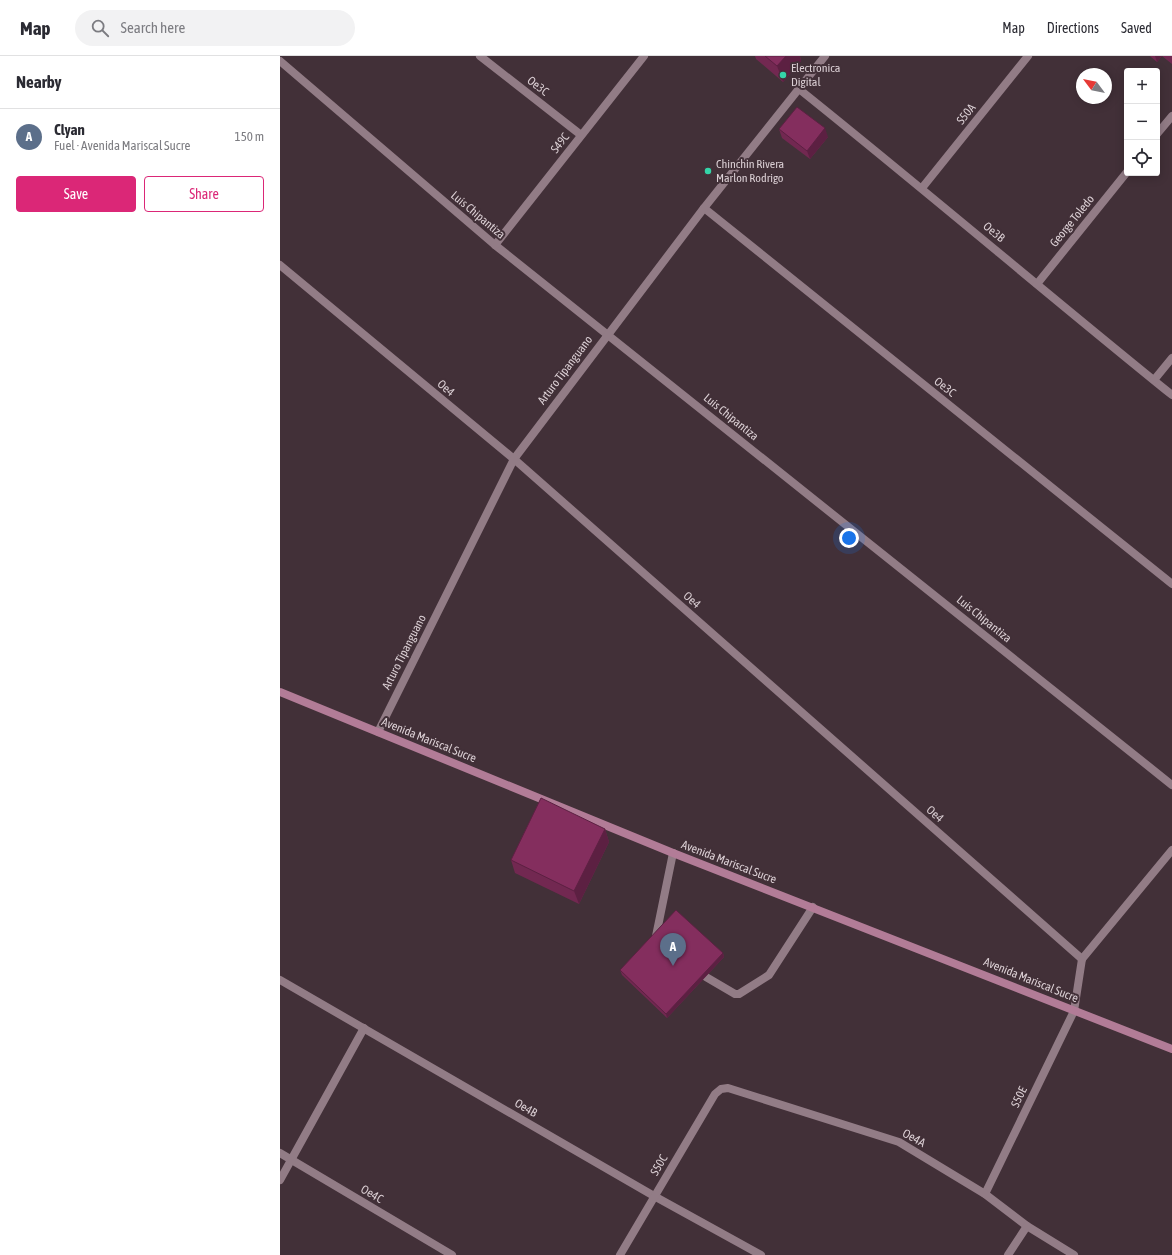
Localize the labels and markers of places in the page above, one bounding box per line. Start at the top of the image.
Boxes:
place label: Electronica Digital [791,61,840,89]
marker: Electronica Digital [778,70,788,80]
place label: Chinchin Rivera Marlon Rodrigo [716,157,784,185]
marker: Chinchin Rivera Marlon Rodrigo [703,166,713,176]
pin: A [660,933,686,966]

